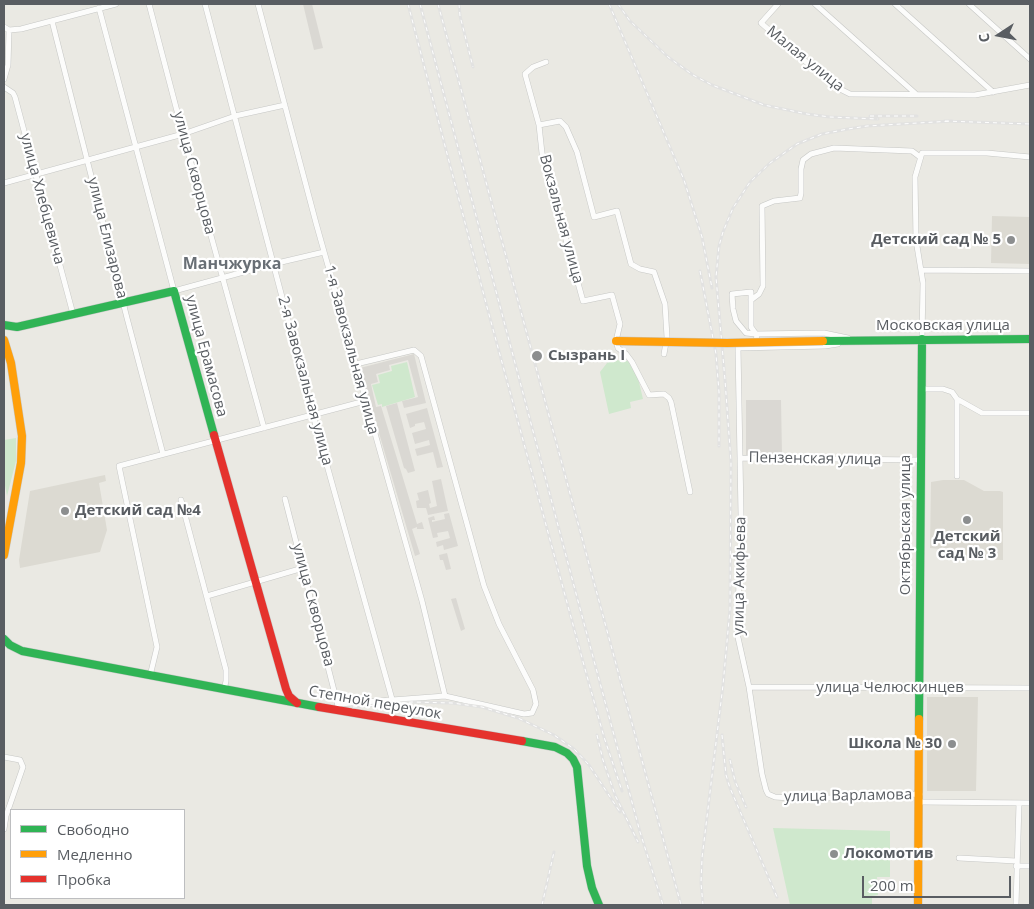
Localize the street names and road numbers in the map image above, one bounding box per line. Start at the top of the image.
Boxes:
street label: Малая улица [763,22,847,96]
street label: улица Скворцова [169,110,219,236]
street label: улица Хлебцевича [16,131,68,267]
street label: Вокзальная улица [535,152,587,286]
street label: улица Елизарова [83,175,131,301]
street label: 1-я Завокзальная улица [320,263,382,437]
street label: улица Ерамасова [181,293,231,419]
street label: 2-я Завокзальная улица [274,294,336,468]
street label: Московская улица [876,317,1010,335]
street label: Пензенская улица [748,449,882,469]
street label: Октябрьская улица [897,455,915,595]
street label: улица Акифьева [730,516,750,636]
street label: улица Скворцова [288,542,338,668]
street label: улица Челюскинцев [816,679,964,697]
street label: Степной переулок [307,682,443,724]
street label: улица Варламова [784,786,912,806]

